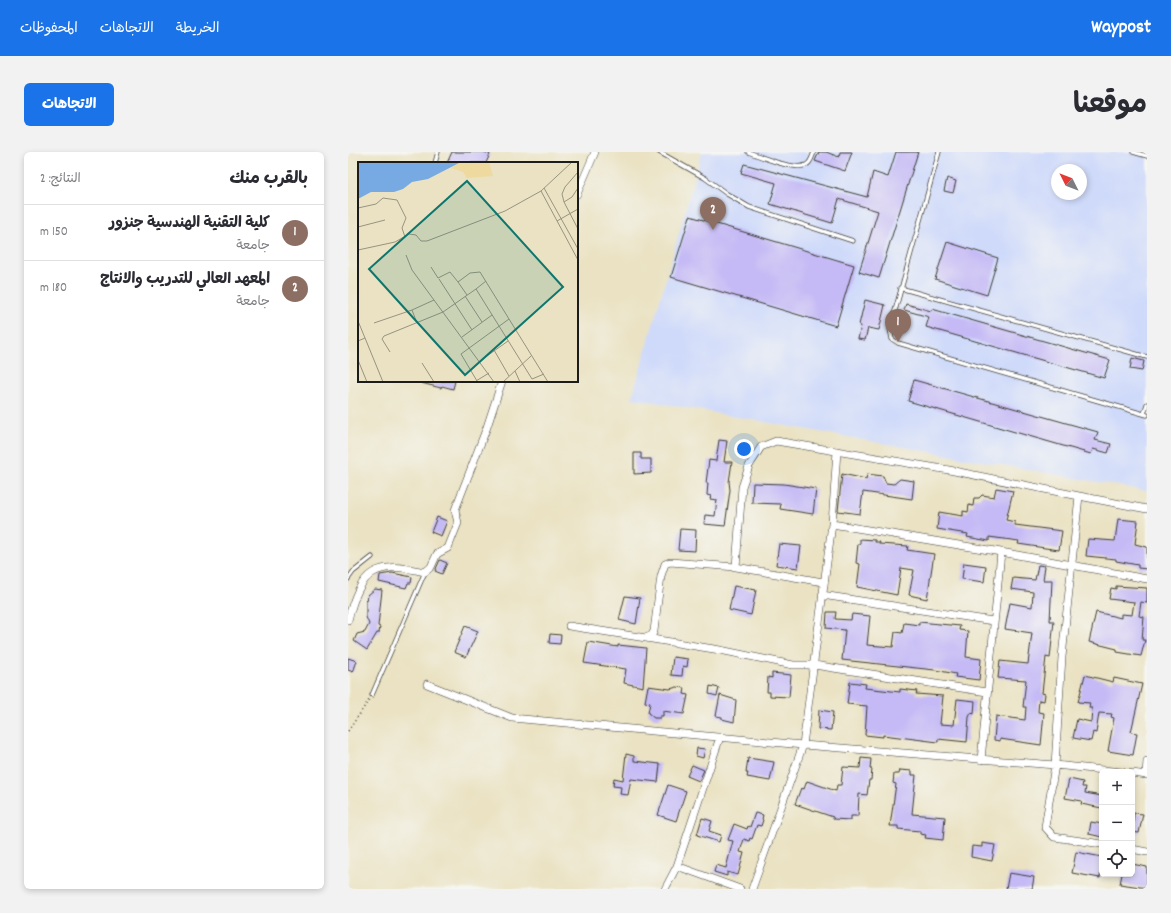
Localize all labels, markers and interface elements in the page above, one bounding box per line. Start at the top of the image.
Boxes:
text: Waypost [1091,15,1151,42]
text: المحفوظات [20,19,78,39]
text: الاتجاهات [100,19,154,39]
text: الخريطة [176,19,219,39]
button: الاتجاهات [24,83,114,126]
text: موقعنا [1073,87,1147,127]
inset map [358,162,578,382]
north arrow [1051,164,1087,200]
text: بالقرب منك [230,168,308,192]
text: النتائج: 2 [40,170,81,189]
pin: 2 [700,197,726,230]
text: كلية التقنية الهندسية جنزور [109,213,270,235]
text: 150 m [40,223,68,242]
text: 1 [294,223,296,242]
text: جامعة [236,237,270,256]
text: المعهد العالي للتدريب والانتاج [100,269,270,291]
text: 180 m [40,279,67,298]
text: 2 [292,279,298,298]
text: جامعة [236,293,270,312]
pin: 1 [885,309,911,342]
your location [734,439,754,459]
map controls [1099,769,1135,877]
button: + [1099,769,1135,805]
button: − [1099,805,1135,841]
button: locate [1099,841,1135,877]

